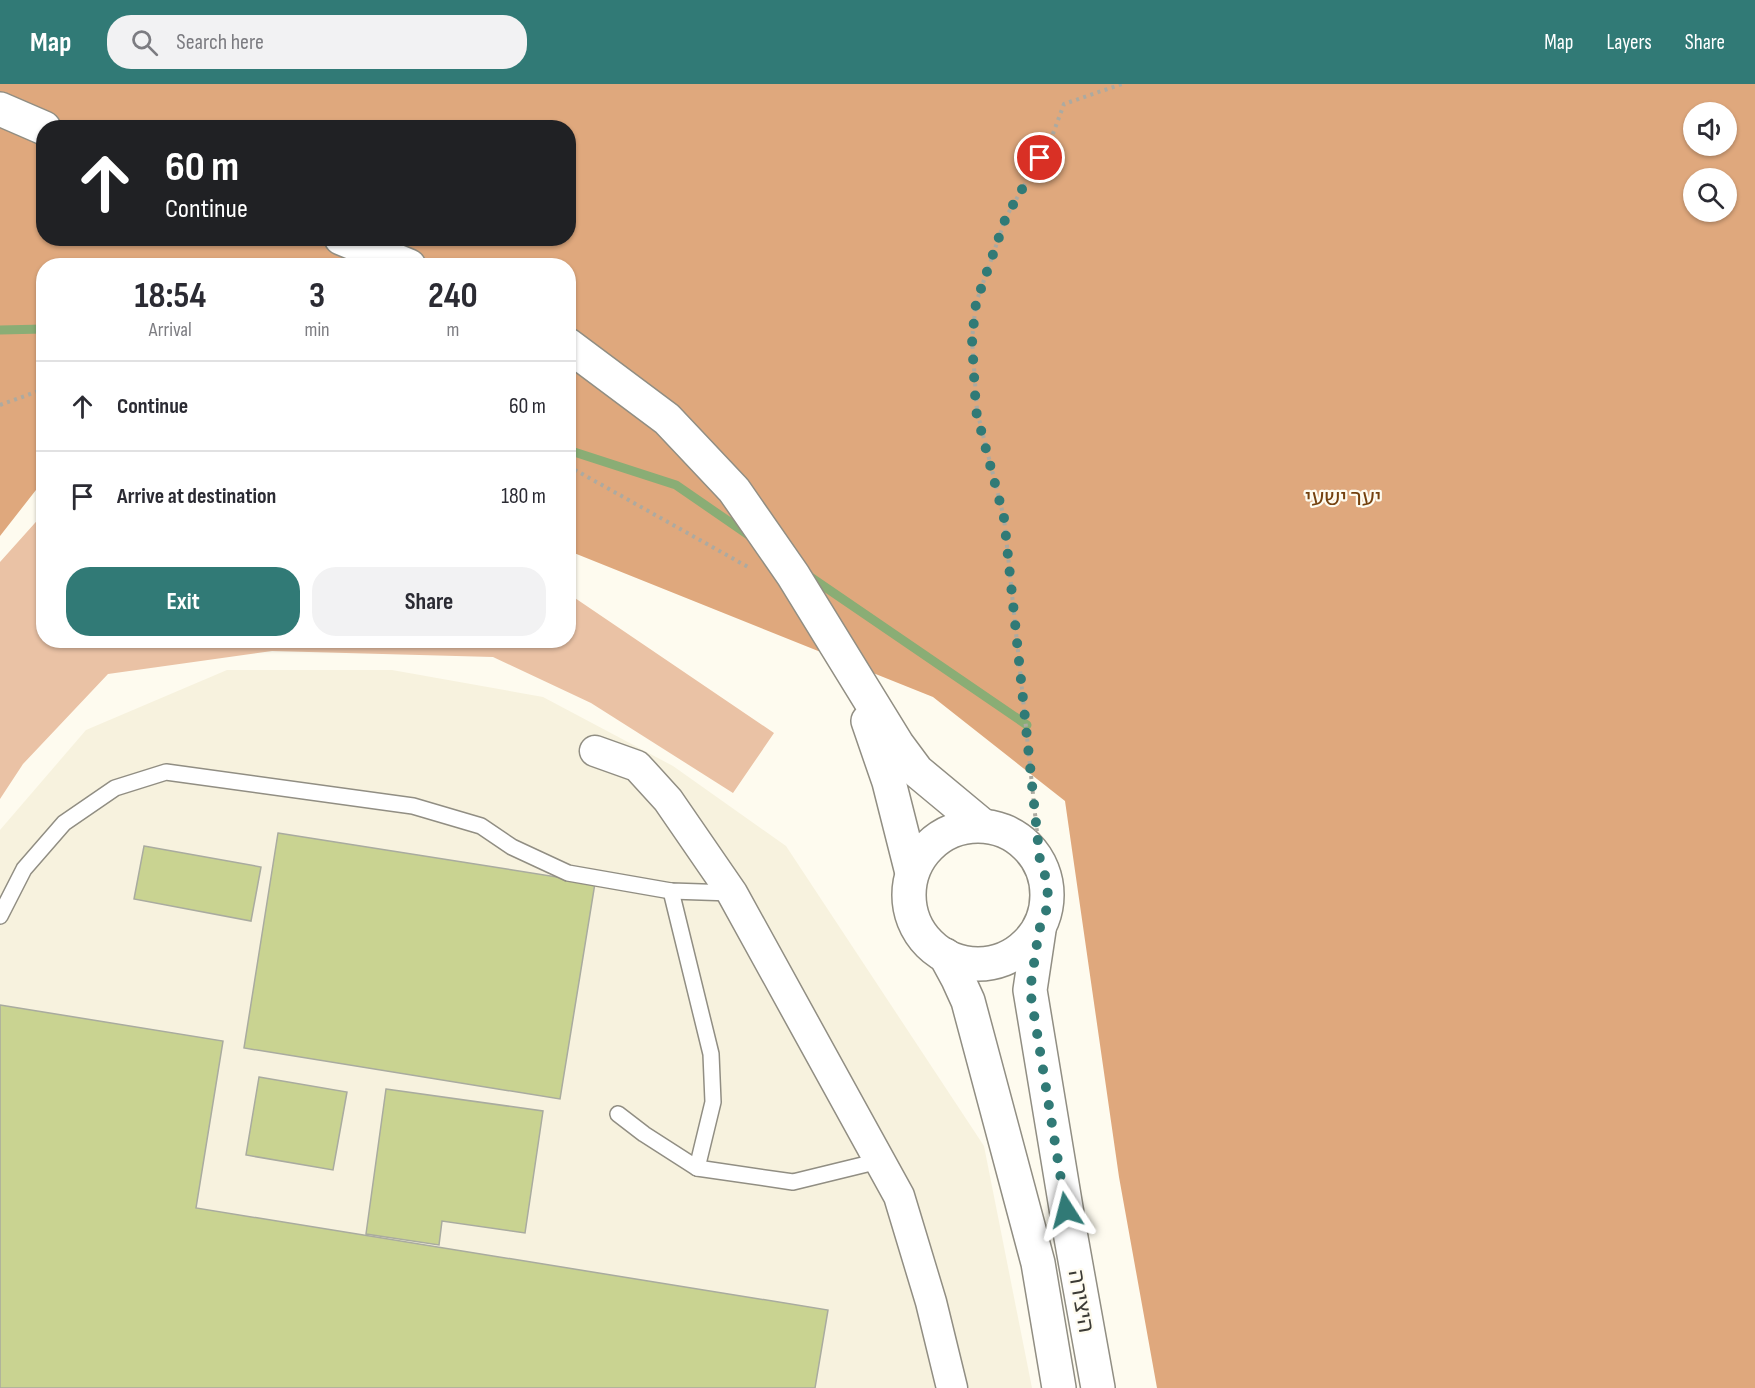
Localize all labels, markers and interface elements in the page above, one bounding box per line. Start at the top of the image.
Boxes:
search box [107,15,527,69]
text: Map [30,26,71,59]
icon: search [128,26,161,59]
text: Search here [176,29,264,56]
text: Map [1544,30,1573,55]
text: Layers [1606,30,1652,55]
text: Share [1685,30,1725,55]
map controls [1683,102,1737,222]
button: sound [1683,102,1737,156]
pin [1014,132,1065,183]
icon: arrive [1023,141,1056,174]
text: 60 m [165,142,239,193]
icon: ahead [66,144,144,222]
button: search [1683,168,1737,222]
text: Continue [165,193,248,225]
text: 18:54 [134,275,206,318]
text: 3 [309,275,325,318]
text: 240 [428,275,478,318]
text: Arrival [149,318,192,342]
text: min [305,318,330,342]
text: m [446,318,459,342]
icon: ahead [66,390,99,423]
text: Continue [117,393,188,420]
text: 60 m [509,393,546,420]
icon: arrive [66,480,99,513]
text: Arrive at destination [117,483,276,510]
text: 180 m [501,483,546,510]
park label: יער ישעי [1305,485,1381,512]
button: Exit [66,567,300,636]
button: Share [312,567,546,636]
position arrow [1034,1178,1098,1242]
street label: היצירה [1062,1268,1099,1335]

